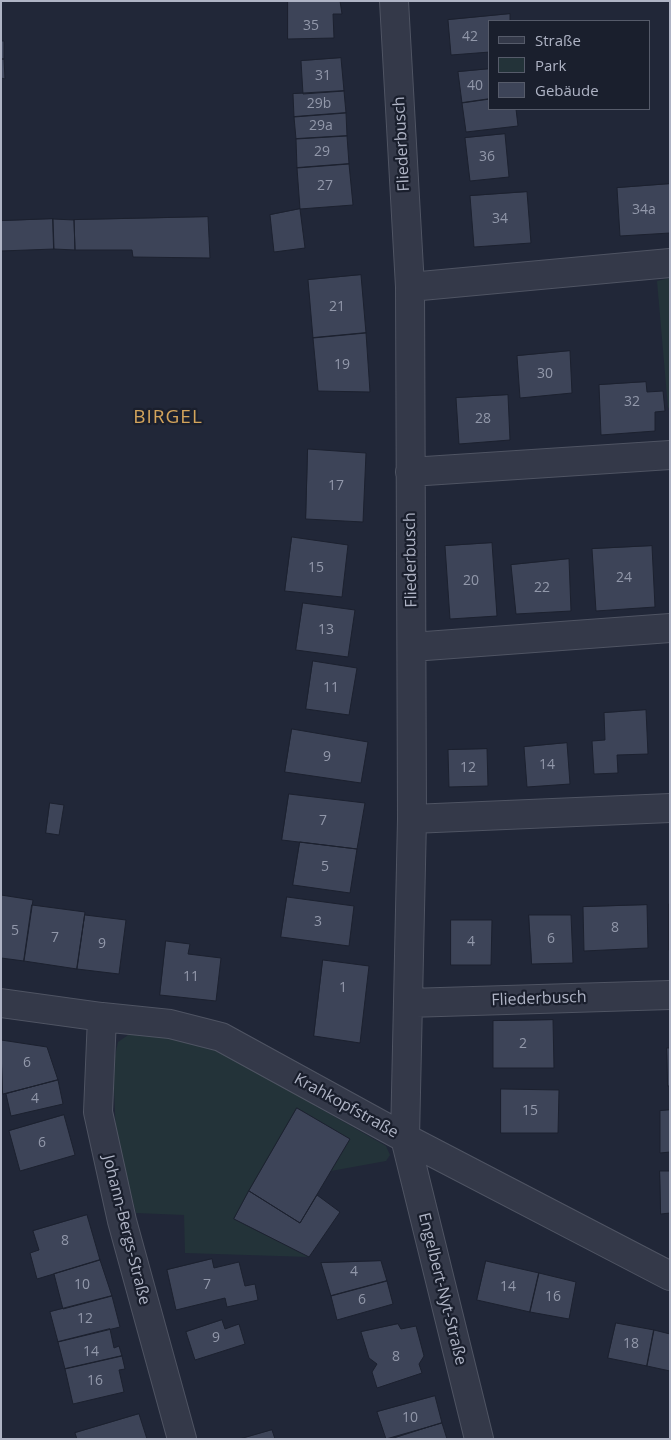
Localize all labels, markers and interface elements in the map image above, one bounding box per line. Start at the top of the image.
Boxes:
house number: 35 [303,18,319,34]
legend [488,20,651,110]
house number: 42 [462,29,478,45]
text: Straße [535,30,581,50]
text: Park [535,55,566,75]
house number: 31 [315,68,331,84]
house number: 40 [467,78,483,94]
text: Gebäude [535,80,599,100]
house number: 29b [307,96,331,112]
street label: Fliederbusch [390,96,414,192]
house number: 29a [309,118,333,134]
house number: 29 [314,144,330,160]
house number: 36 [479,149,495,165]
house number: 27 [317,178,333,194]
house number: 34a [632,202,656,218]
house number: 34 [492,211,508,227]
house number: 21 [329,299,345,315]
house number: 19 [334,357,350,373]
house number: 30 [537,366,553,382]
house number: 32 [624,394,640,410]
district label: BIRGEL [132,407,204,429]
house number: 28 [475,411,491,427]
house number: 17 [328,478,344,494]
street label: Fliederbusch [401,512,421,608]
house number: 15 [308,560,324,576]
house number: 24 [616,570,632,586]
house number: 20 [463,573,479,589]
house number: 22 [534,580,550,596]
house number: 13 [318,622,334,638]
house number: 11 [323,680,339,696]
house number: 9 [323,749,331,765]
house number: 14 [539,757,555,773]
house number: 12 [460,760,476,776]
house number: 7 [319,813,327,829]
house number: 5 [321,859,329,875]
house number: 3 [314,914,322,930]
house number: 8 [611,920,619,936]
house number: 5 [11,923,19,939]
house number: 7 [51,930,59,946]
house number: 6 [547,931,555,947]
house number: 4 [467,934,475,950]
house number: 9 [98,936,106,952]
house number: 11 [183,969,199,985]
house number: 1 [339,980,347,996]
street label: Fliederbusch [491,988,587,1010]
house number: 2 [519,1036,527,1052]
house number: 6 [23,1055,31,1071]
street label: Krahkopfstraße [291,1069,401,1143]
house number: 4 [31,1091,39,1107]
house number: 15 [522,1103,538,1119]
house number: 6 [38,1135,46,1151]
street label: Johann-Bergs-Straße [98,1153,154,1307]
street label: Engelbert-Nyt-Straße [414,1211,470,1367]
house number: 8 [61,1233,69,1249]
house number: 4 [350,1264,358,1280]
house number: 10 [74,1277,90,1293]
house number: 7 [203,1277,211,1293]
house number: 14 [500,1279,516,1295]
house number: 16 [545,1289,561,1305]
house number: 6 [358,1292,366,1308]
house number: 12 [77,1311,93,1327]
house number: 9 [212,1330,220,1346]
house number: 18 [623,1336,639,1352]
house number: 14 [83,1344,99,1360]
house number: 8 [392,1349,400,1365]
house number: 16 [87,1373,103,1389]
house number: 10 [402,1410,418,1426]

